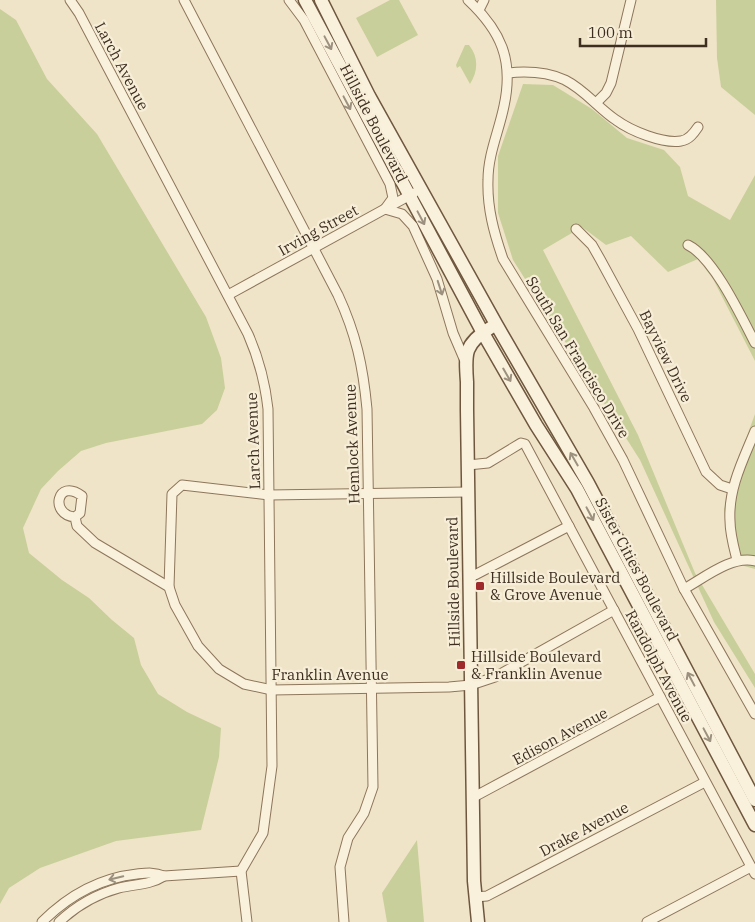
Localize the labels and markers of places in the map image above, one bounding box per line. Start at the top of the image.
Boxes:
place label: Hillside Boulevard & Grove Avenue [490,568,620,604]
marker: Hillside Boulevard & Grove Avenue [474,580,486,592]
place label: Hillside Boulevard & Franklin Avenue [471,647,602,683]
marker: Hillside Boulevard & Franklin Avenue [455,659,467,671]

